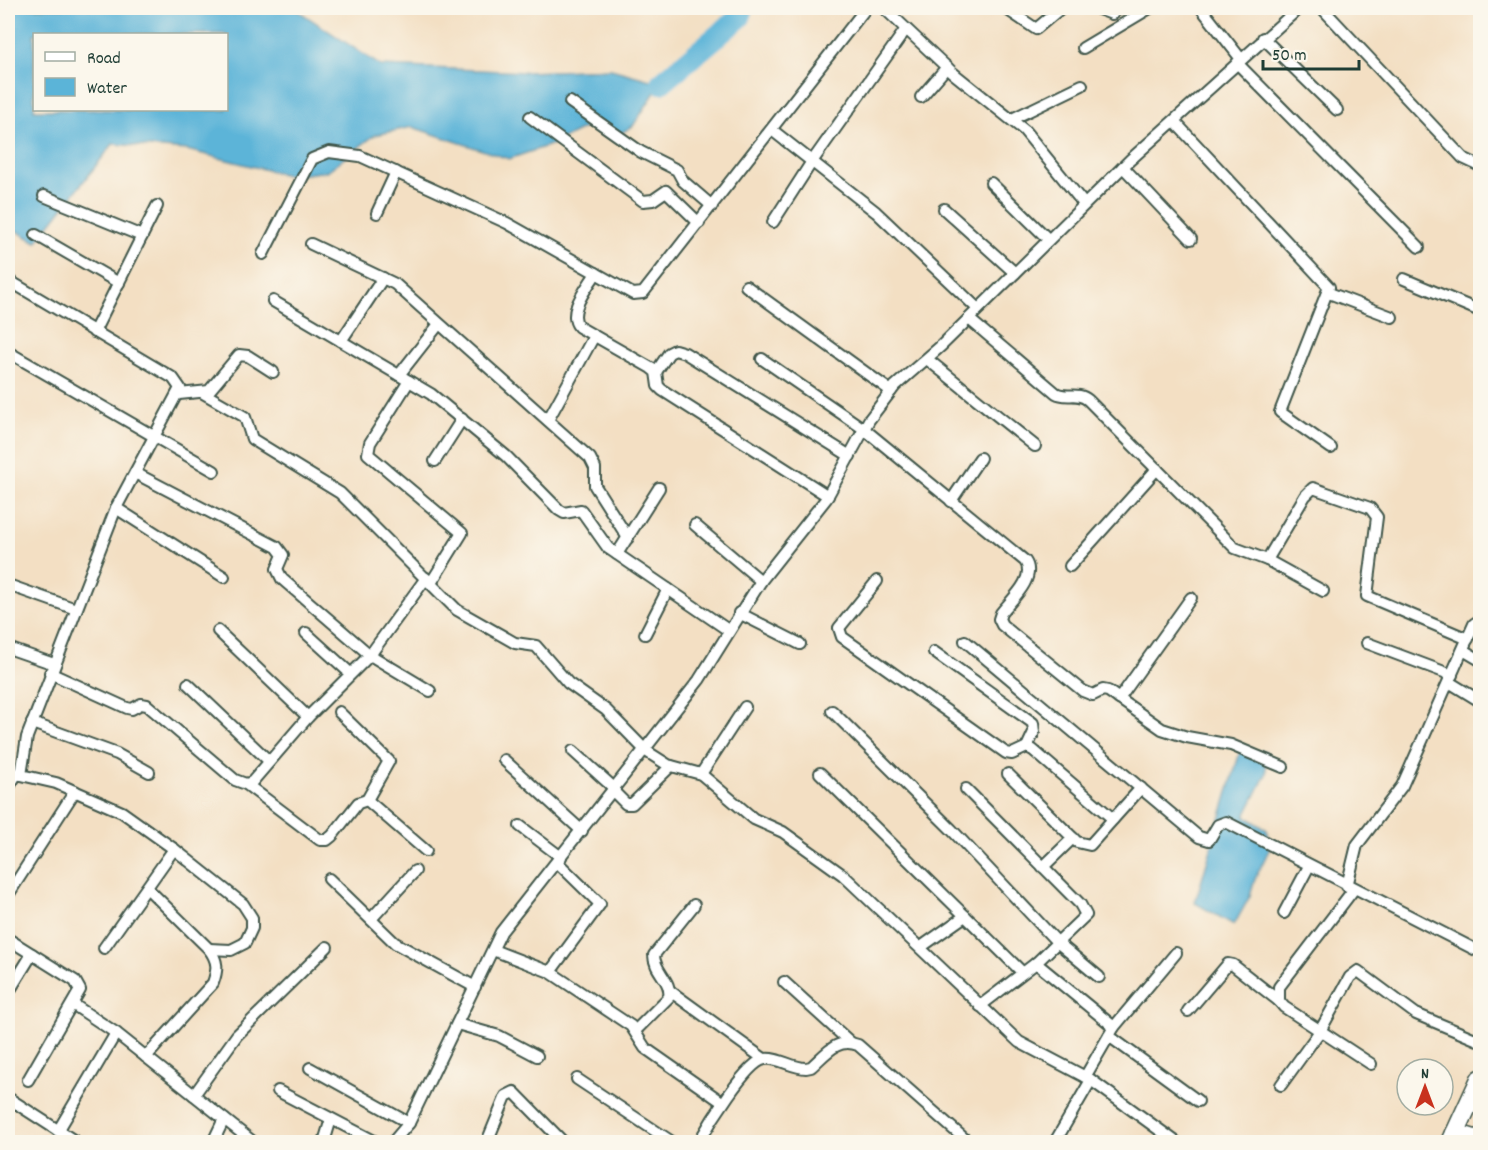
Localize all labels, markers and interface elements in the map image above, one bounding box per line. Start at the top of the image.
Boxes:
legend [33,33,228,111]
scale bar [1263,33,1359,71]
text: 50 m [1272,44,1307,69]
text: Road [87,47,121,72]
text: Water [87,77,127,102]
north arrow [1395,1057,1455,1117]
text: N [1421,1063,1429,1086]

